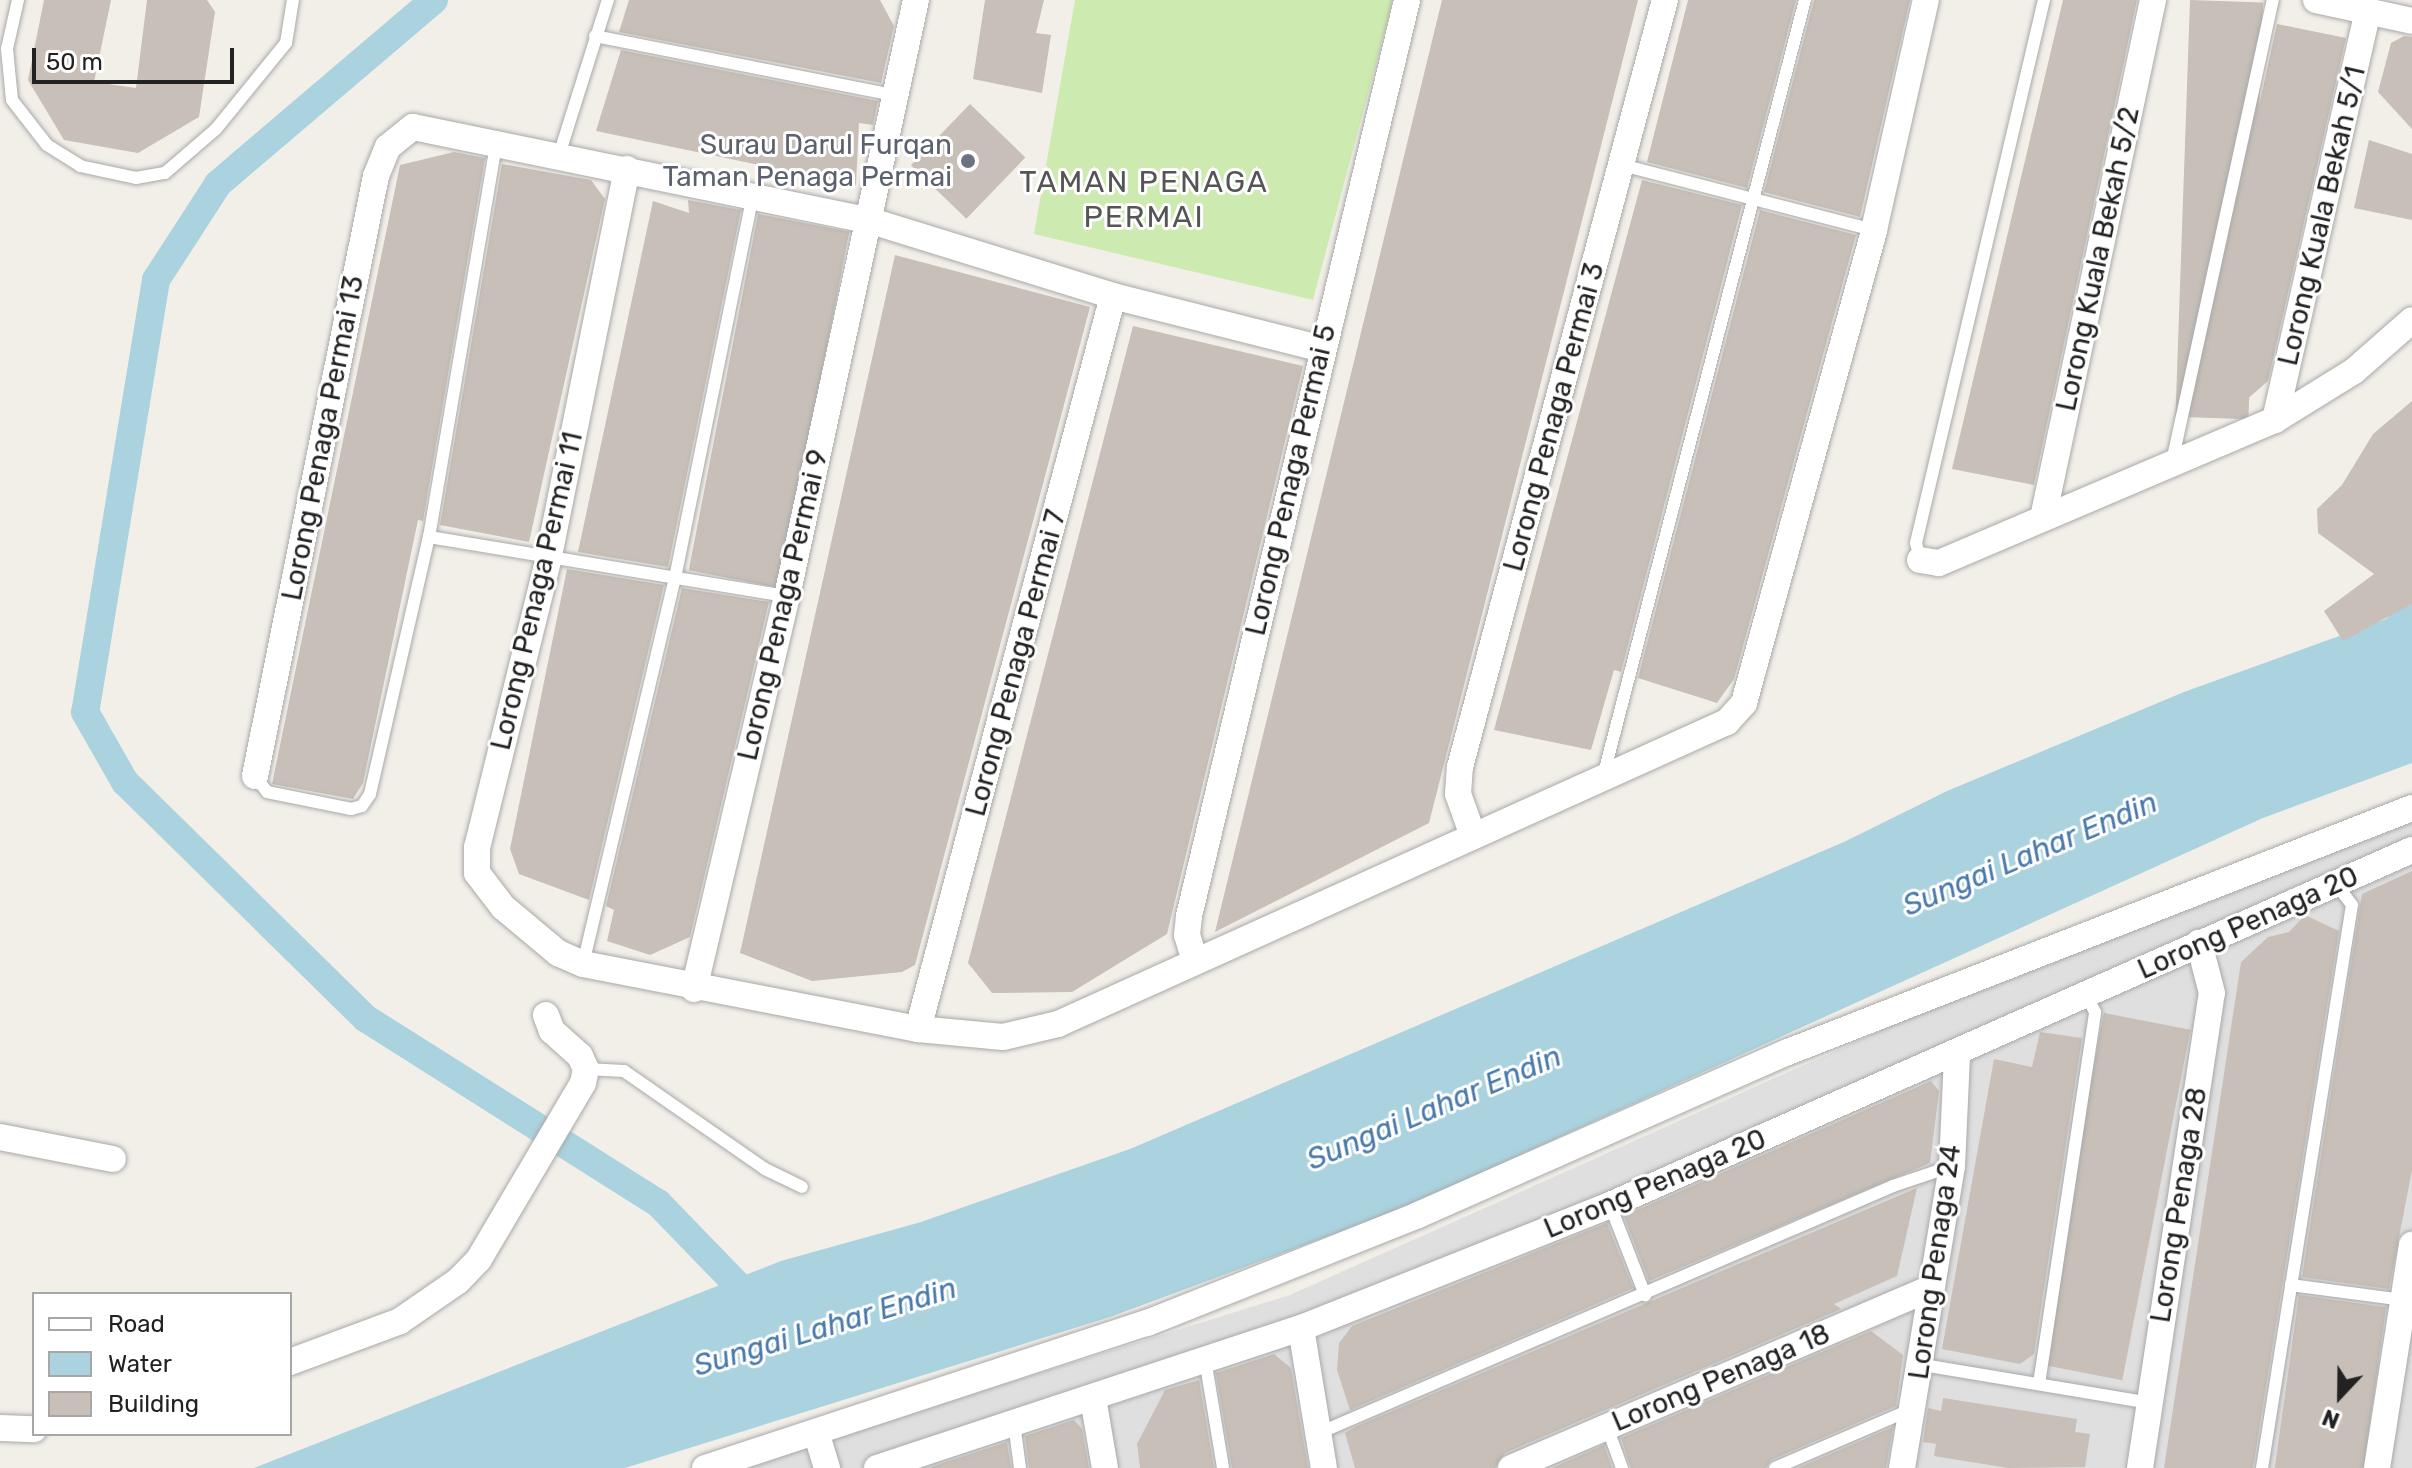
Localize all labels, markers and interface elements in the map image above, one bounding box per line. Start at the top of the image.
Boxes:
scale bar [36,32,238,82]
text: 50 m [46,48,103,76]
street label: Lorong Kuala Bekah 5/1 [2271,63,2373,369]
street label: Lorong Kuala Bekah 5/2 [2049,104,2147,414]
place label: Surau Darul Furqan Taman Penaga Permai [663,128,952,194]
marker: Surau Darul Furqan Taman Penaga Permai [959,152,977,170]
district label: TAMAN PENAGA PERMAI [1019,164,1269,234]
street label: Lorong Penaga Permai 3 [1497,259,1611,575]
street label: Lorong Penaga Permai 13 [275,273,371,603]
street label: Lorong Penaga Permai 5 [1239,321,1343,639]
street label: Lorong Penaga Permai 11 [484,429,590,753]
street label: Lorong Penaga Permai 9 [731,446,835,764]
street label: Lorong Penaga Permai 7 [959,506,1073,820]
water label: Sungai Lahar Endin [1897,784,2163,924]
street label: Lorong Penaga 20 [2133,859,2363,987]
water label: Sungai Lahar Endin [1301,1038,1567,1178]
street label: Lorong Penaga 28 [2144,1085,2214,1325]
street label: Lorong Penaga 20 [1539,1122,1771,1246]
street label: Lorong Penaga 24 [1902,1142,1968,1382]
water label: Sungai Lahar Endin [689,1270,961,1384]
legend [32,1292,292,1436]
text: Road [108,1310,165,1338]
street label: Lorong Penaga 18 [1607,1317,1835,1439]
text: Water [108,1350,172,1378]
north arrow [2300,1356,2380,1436]
text: Building [108,1390,199,1418]
text: N [2318,1403,2343,1434]

